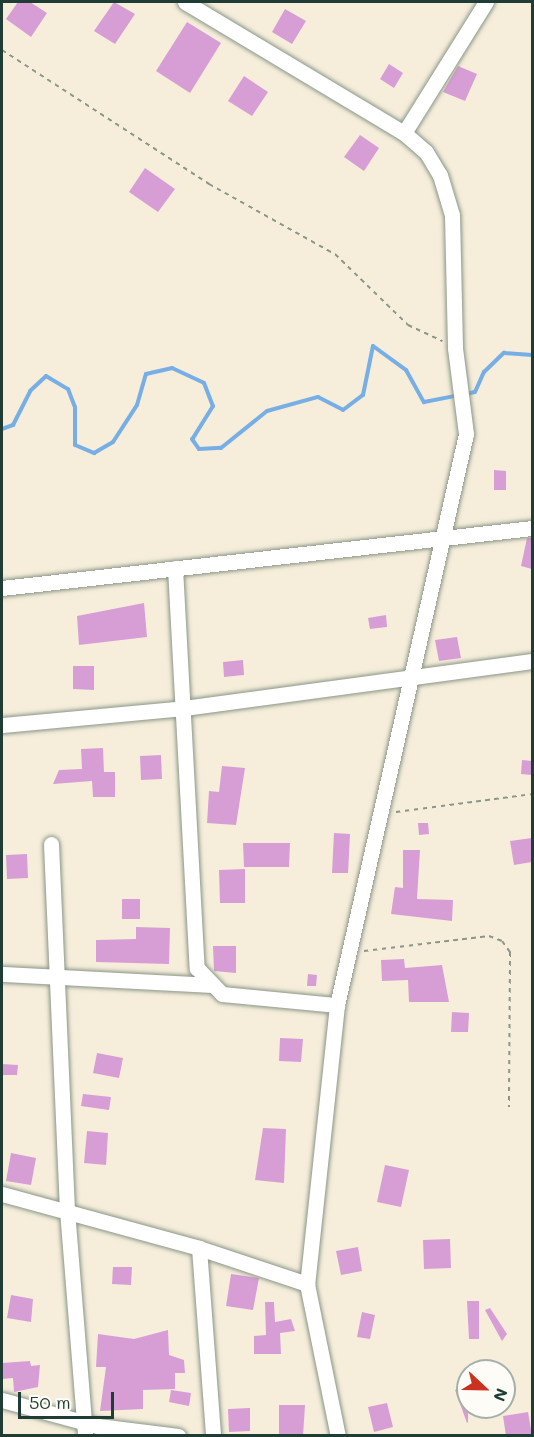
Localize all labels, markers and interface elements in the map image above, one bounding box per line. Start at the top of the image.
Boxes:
north arrow [456,1359,516,1419]
scale bar [21,1380,117,1418]
text: N [489,1386,513,1405]
text: 50 m [29,1390,71,1414]

